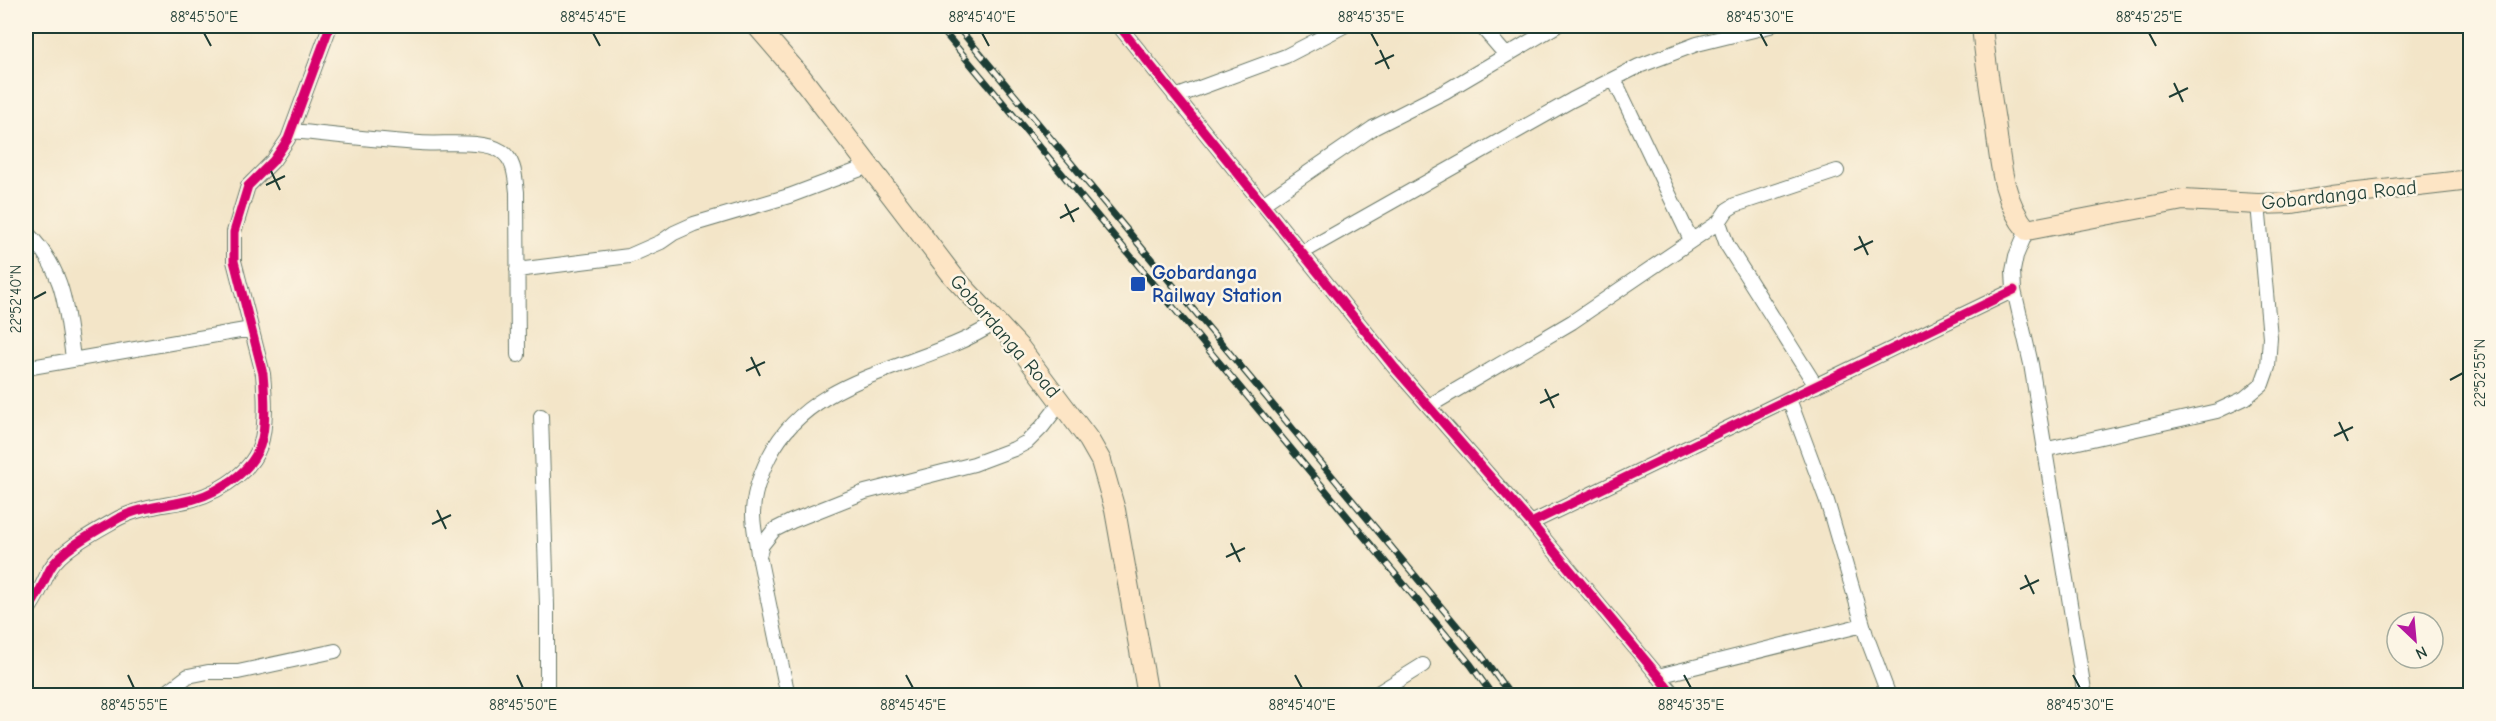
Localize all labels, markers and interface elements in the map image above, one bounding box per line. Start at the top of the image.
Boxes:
text: 88°45'50"E [170,8,238,26]
text: 88°45'45"E [560,8,626,26]
text: 88°45'40"E [948,8,1016,26]
text: 88°45'35"E [1338,8,1404,26]
text: 88°45'30"E [1726,8,1794,26]
text: 88°45'25"E [2116,8,2182,26]
street label: Gobardanga Road [2260,175,2418,215]
place label: Gobardanga Railway Station [1152,261,1282,307]
text: 22°52'40"N [7,265,25,333]
street label: Gobardanga Road [945,270,1065,402]
marker: Gobardanga Railway Station [1129,275,1147,293]
text: 22°52'55"N [2471,339,2489,407]
north arrow [2385,610,2445,670]
text: N [2413,642,2430,663]
text: 88°45'55"E [101,696,167,714]
text: 88°45'50"E [489,696,557,714]
text: 88°45'45"E [880,696,946,714]
text: 88°45'40"E [1268,696,1336,714]
text: 88°45'35"E [1658,696,1724,714]
text: 88°45'30"E [2046,696,2114,714]

